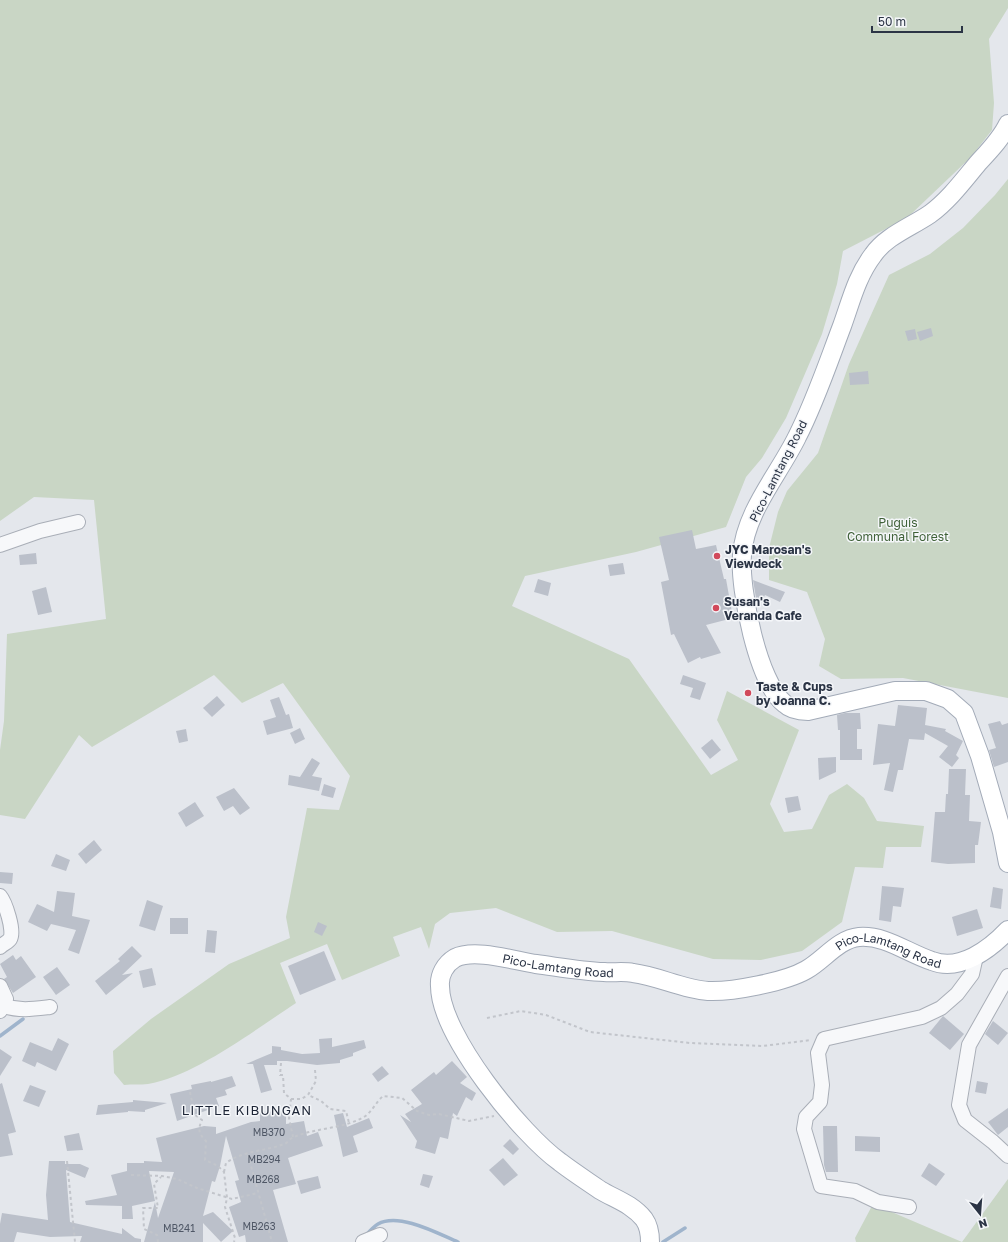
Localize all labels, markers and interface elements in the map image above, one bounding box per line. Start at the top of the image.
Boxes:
scale bar [872,8,962,34]
text: 50 m [878,14,906,29]
street label: Pico-Lamtang Road [746,418,810,524]
park label: Puguis Communal Forest [847,515,949,544]
place label: JYC Marosan's Viewdeck [725,542,812,571]
marker: JYC Marosan's Viewdeck [712,551,722,561]
place label: Susan's Veranda Cafe [724,594,802,623]
marker: Susan's Veranda Cafe [711,603,721,613]
place label: Taste & Cups by Joanna C. [756,679,833,708]
marker: Taste & Cups by Joanna C. [743,688,753,698]
street label: Pico-Lamtang Road [832,929,943,971]
street label: Pico-Lamtang Road [501,950,614,980]
district label: LITTLE KIBUNGAN [182,1102,312,1118]
house number: MB370 [253,1126,285,1138]
house number: MB294 [247,1153,281,1165]
house number: MB268 [246,1173,280,1185]
north arrow [960,1194,1000,1234]
text: N [977,1217,989,1231]
house number: MB263 [243,1220,276,1232]
house number: MB241 [163,1222,195,1234]

